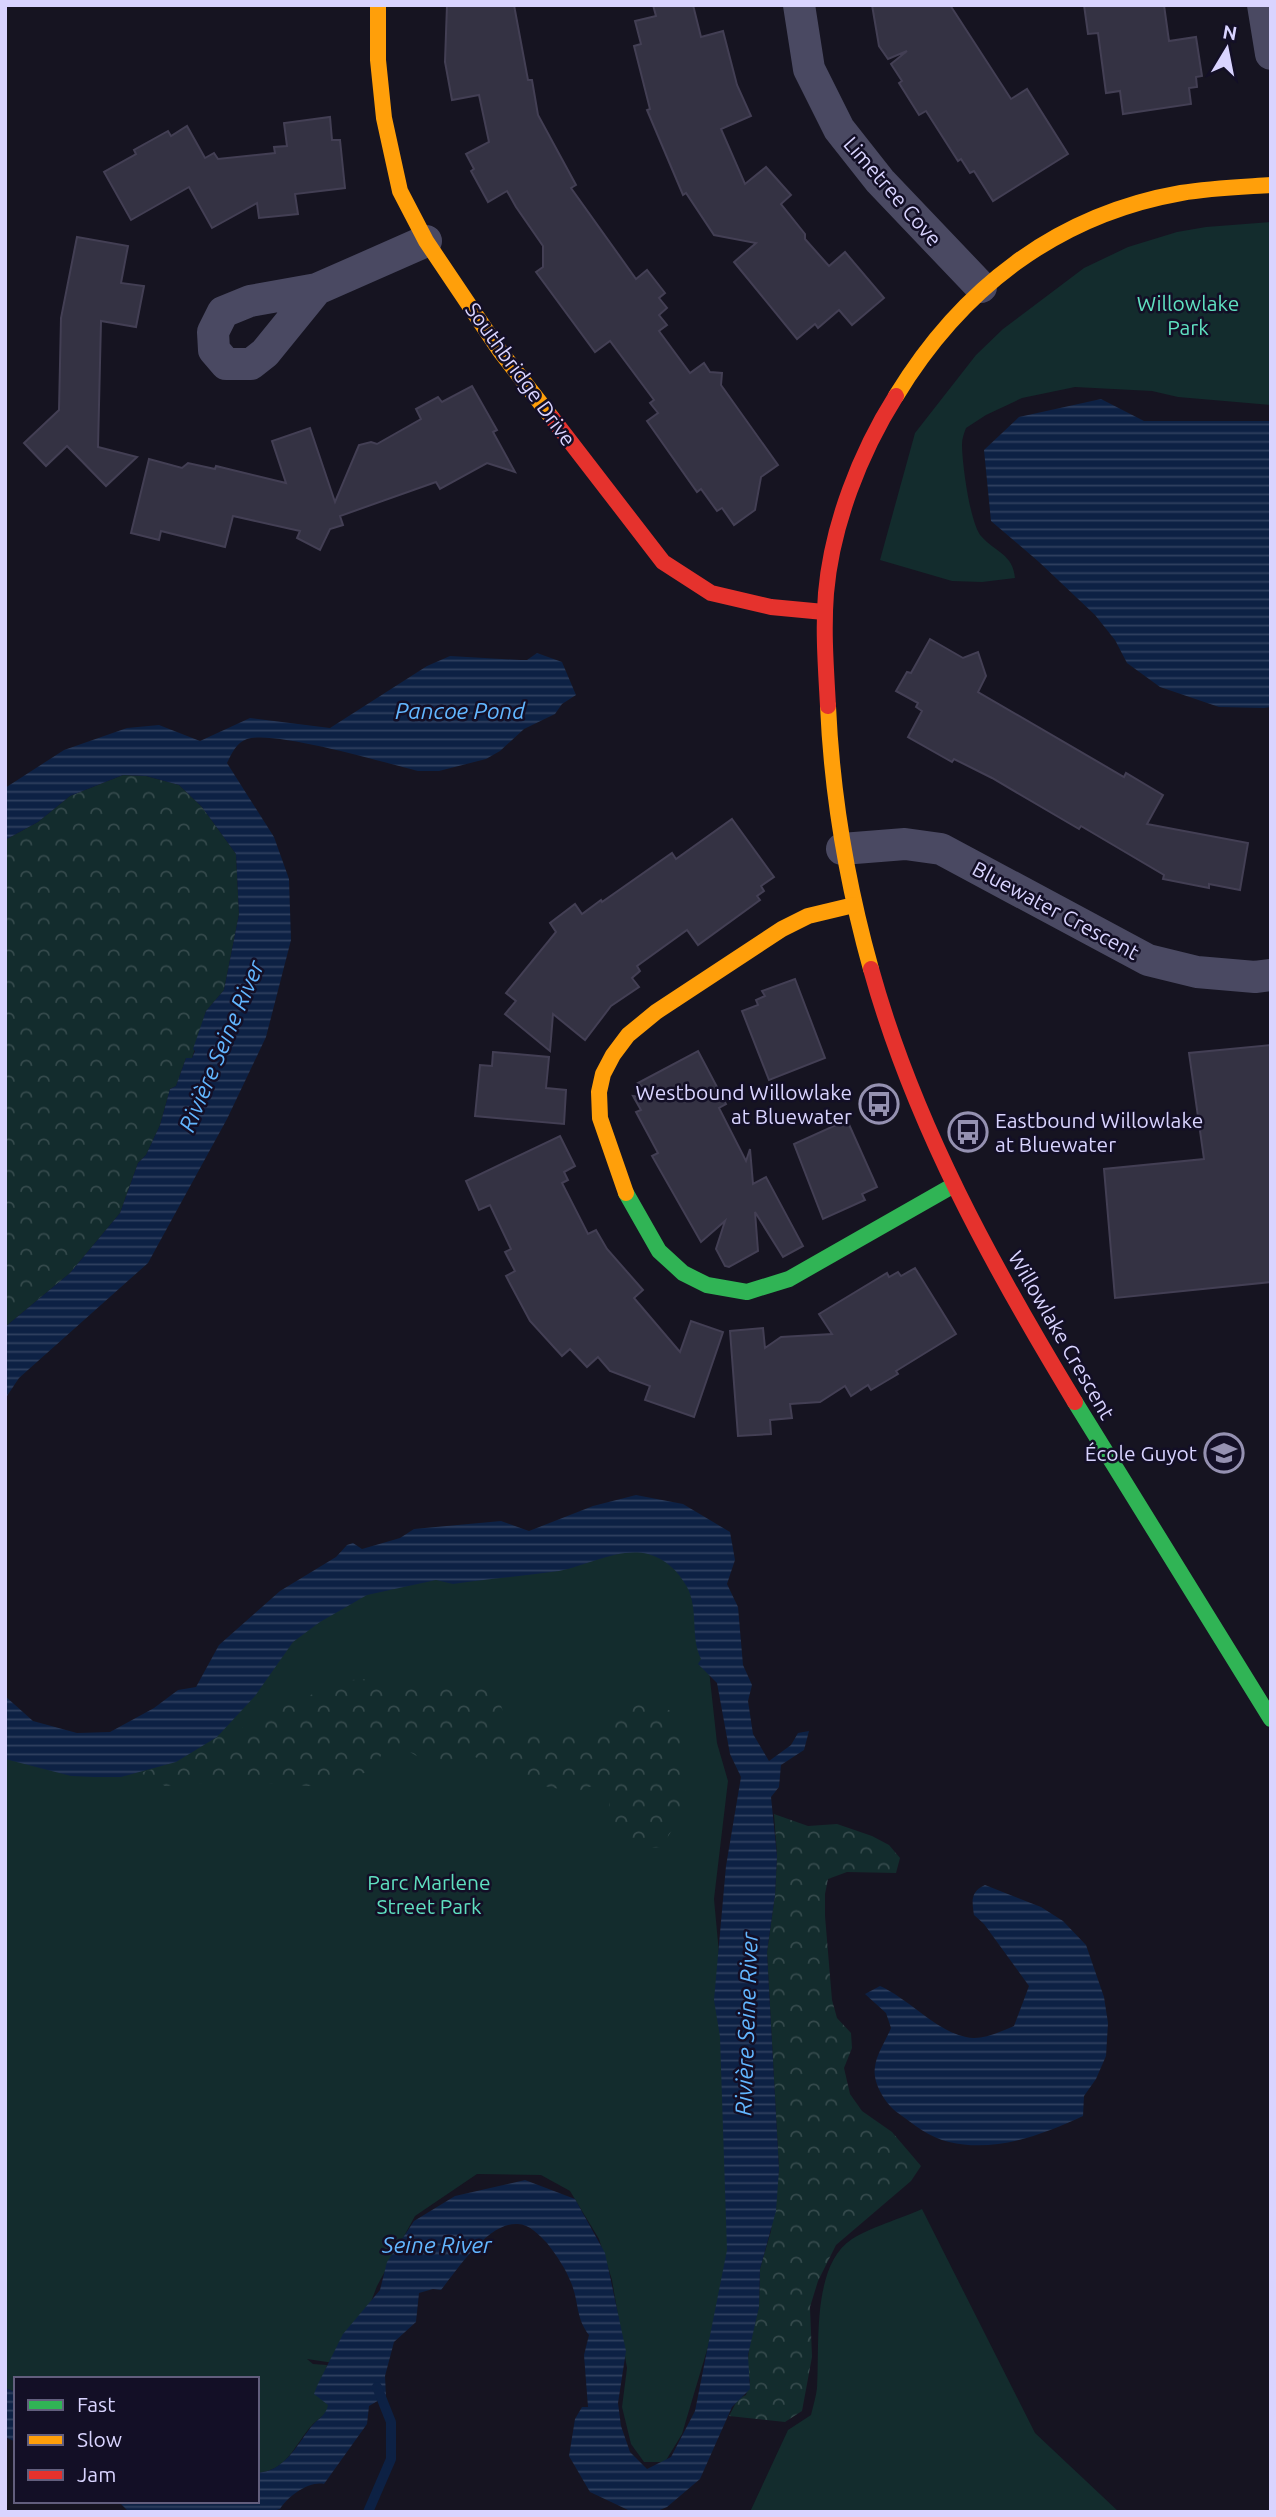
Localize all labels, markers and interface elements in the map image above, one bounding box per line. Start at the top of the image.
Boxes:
north arrow [1192,14,1262,84]
text: N [1221,20,1239,44]
street label: Limetree Cove [839,132,947,250]
park label: Willowlake Park [1137,291,1239,339]
street label: Southbridge Drive [461,298,581,450]
water label: Pancoe Pond [395,698,526,723]
street label: Bluewater Crescent [969,856,1143,964]
water label: Rivière Seine River [174,956,269,1135]
place label: Westbound Willowlake at Bluewater [636,1080,852,1128]
bus stop icon: Westbound Willowlake at Bluewater [858,1083,900,1125]
place label: Eastbound Willowlake at Bluewater [995,1108,1203,1156]
bus stop icon: Eastbound Willowlake at Bluewater [947,1111,989,1153]
street label: Willowlake Crescent [1004,1246,1120,1424]
school or university icon: École Guyot [1203,1432,1245,1474]
place label: École Guyot [1085,1441,1197,1465]
park label: Parc Marlene Street Park [367,1870,491,1918]
water label: Rivière Seine River [730,1931,762,2116]
water label: Seine River [381,2232,493,2257]
legend [14,2377,259,2503]
text: Fast [77,2392,115,2416]
text: Slow [77,2427,122,2451]
text: Jam [77,2462,116,2486]

